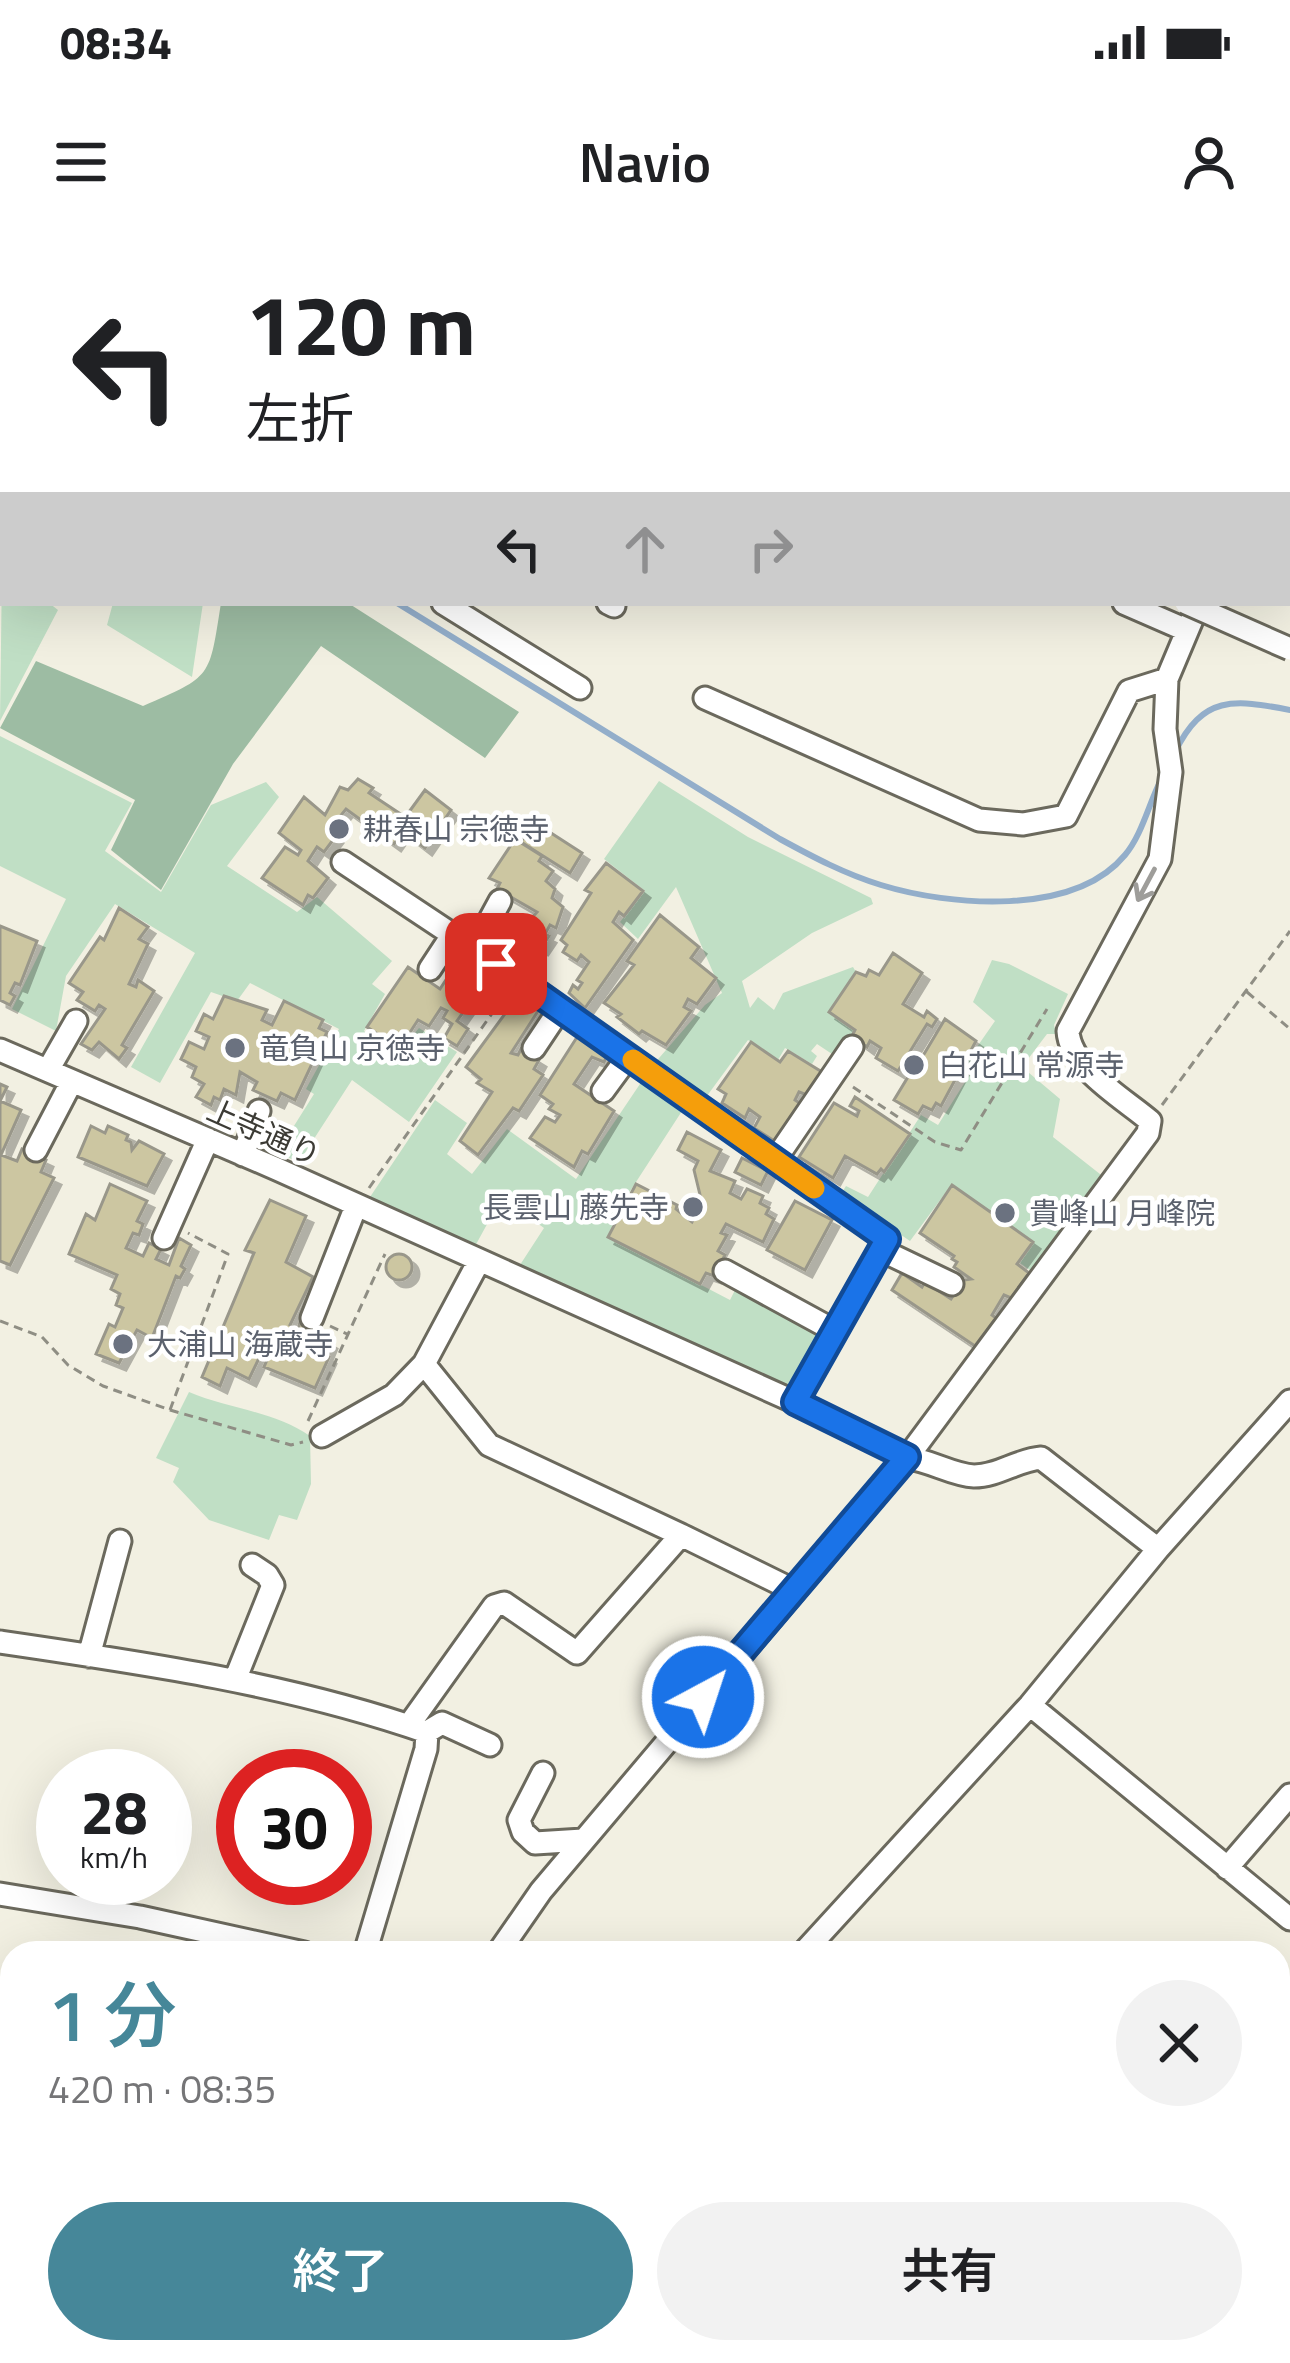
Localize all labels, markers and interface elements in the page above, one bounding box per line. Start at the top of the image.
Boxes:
text: 08:34 [60,8,172,76]
text: Navio [579,121,711,203]
icon: menu [48,129,114,195]
icon: person [1176,129,1242,195]
text: 120 m [246,260,476,388]
icon: left [48,288,204,444]
text: 左折 [246,377,354,459]
icon: left [486,516,552,582]
icon: ahead [612,516,678,582]
icon: right [738,516,804,582]
place label: 耕春山 宗徳寺 [363,806,550,852]
marker: 耕春山 宗徳寺 [326,816,352,842]
one-way arrow [1134,867,1157,902]
pin [445,913,547,1015]
icon: arrive [463,931,529,997]
place label: 竜負山 京徳寺 [259,1025,446,1071]
marker: 竜負山 京徳寺 [222,1035,248,1061]
place label: 白花山 常源寺 [938,1042,1125,1088]
marker: 白花山 常源寺 [901,1052,927,1078]
street label: 上寺通り [200,1087,328,1177]
place label: 長雲山 藤先寺 [482,1184,669,1230]
place label: 貴峰山 月峰院 [1029,1190,1216,1236]
marker: 長雲山 藤先寺 [680,1194,706,1220]
marker: 貴峰山 月峰院 [992,1200,1018,1226]
place label: 大浦山 海蔵寺 [147,1321,334,1367]
marker: 大浦山 海蔵寺 [110,1331,136,1357]
position arrow [640,1634,766,1760]
speed limit sign: 30 [216,1749,372,1905]
text: 28 [80,1766,148,1857]
text: km/h [80,1834,148,1880]
text: 1 分 [48,1959,176,2069]
button: close [1116,1980,1242,2106]
text: 420 m · 08:35 [48,2059,276,2118]
button: 終了 [48,2202,633,2340]
button: 共有 [657,2202,1242,2340]

